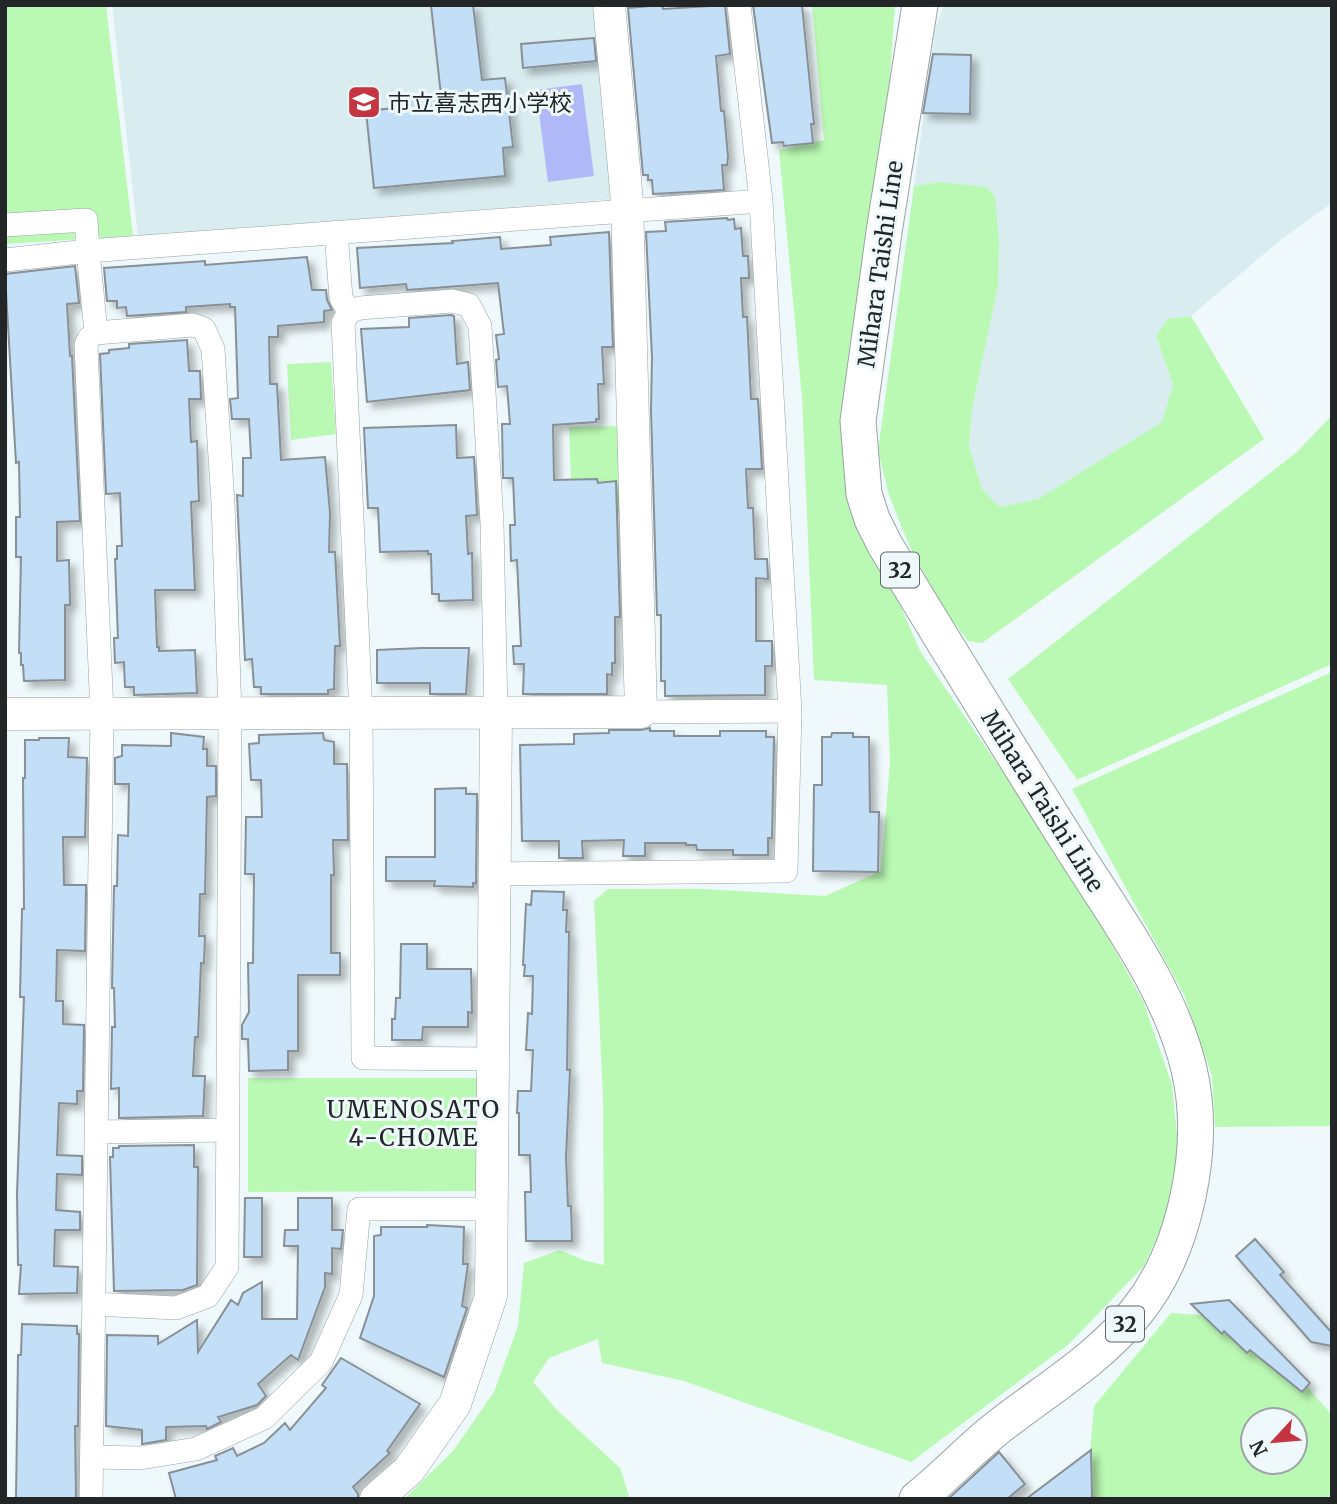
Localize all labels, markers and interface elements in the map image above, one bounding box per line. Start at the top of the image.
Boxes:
school or university icon: 市立喜志西小学校 [345,83,383,121]
place label: 市立喜志西小学校 [388,88,572,117]
street label: Mihara Taishi Line [851,159,909,369]
road number: 32 [881,552,919,588]
street label: Mihara Taishi Line [975,705,1111,897]
district label: UMENOSATO 4-CHOME [327,1094,501,1153]
road number: 32 [1106,1306,1144,1342]
north arrow [1239,1406,1309,1476]
text: N [1245,1436,1273,1460]

